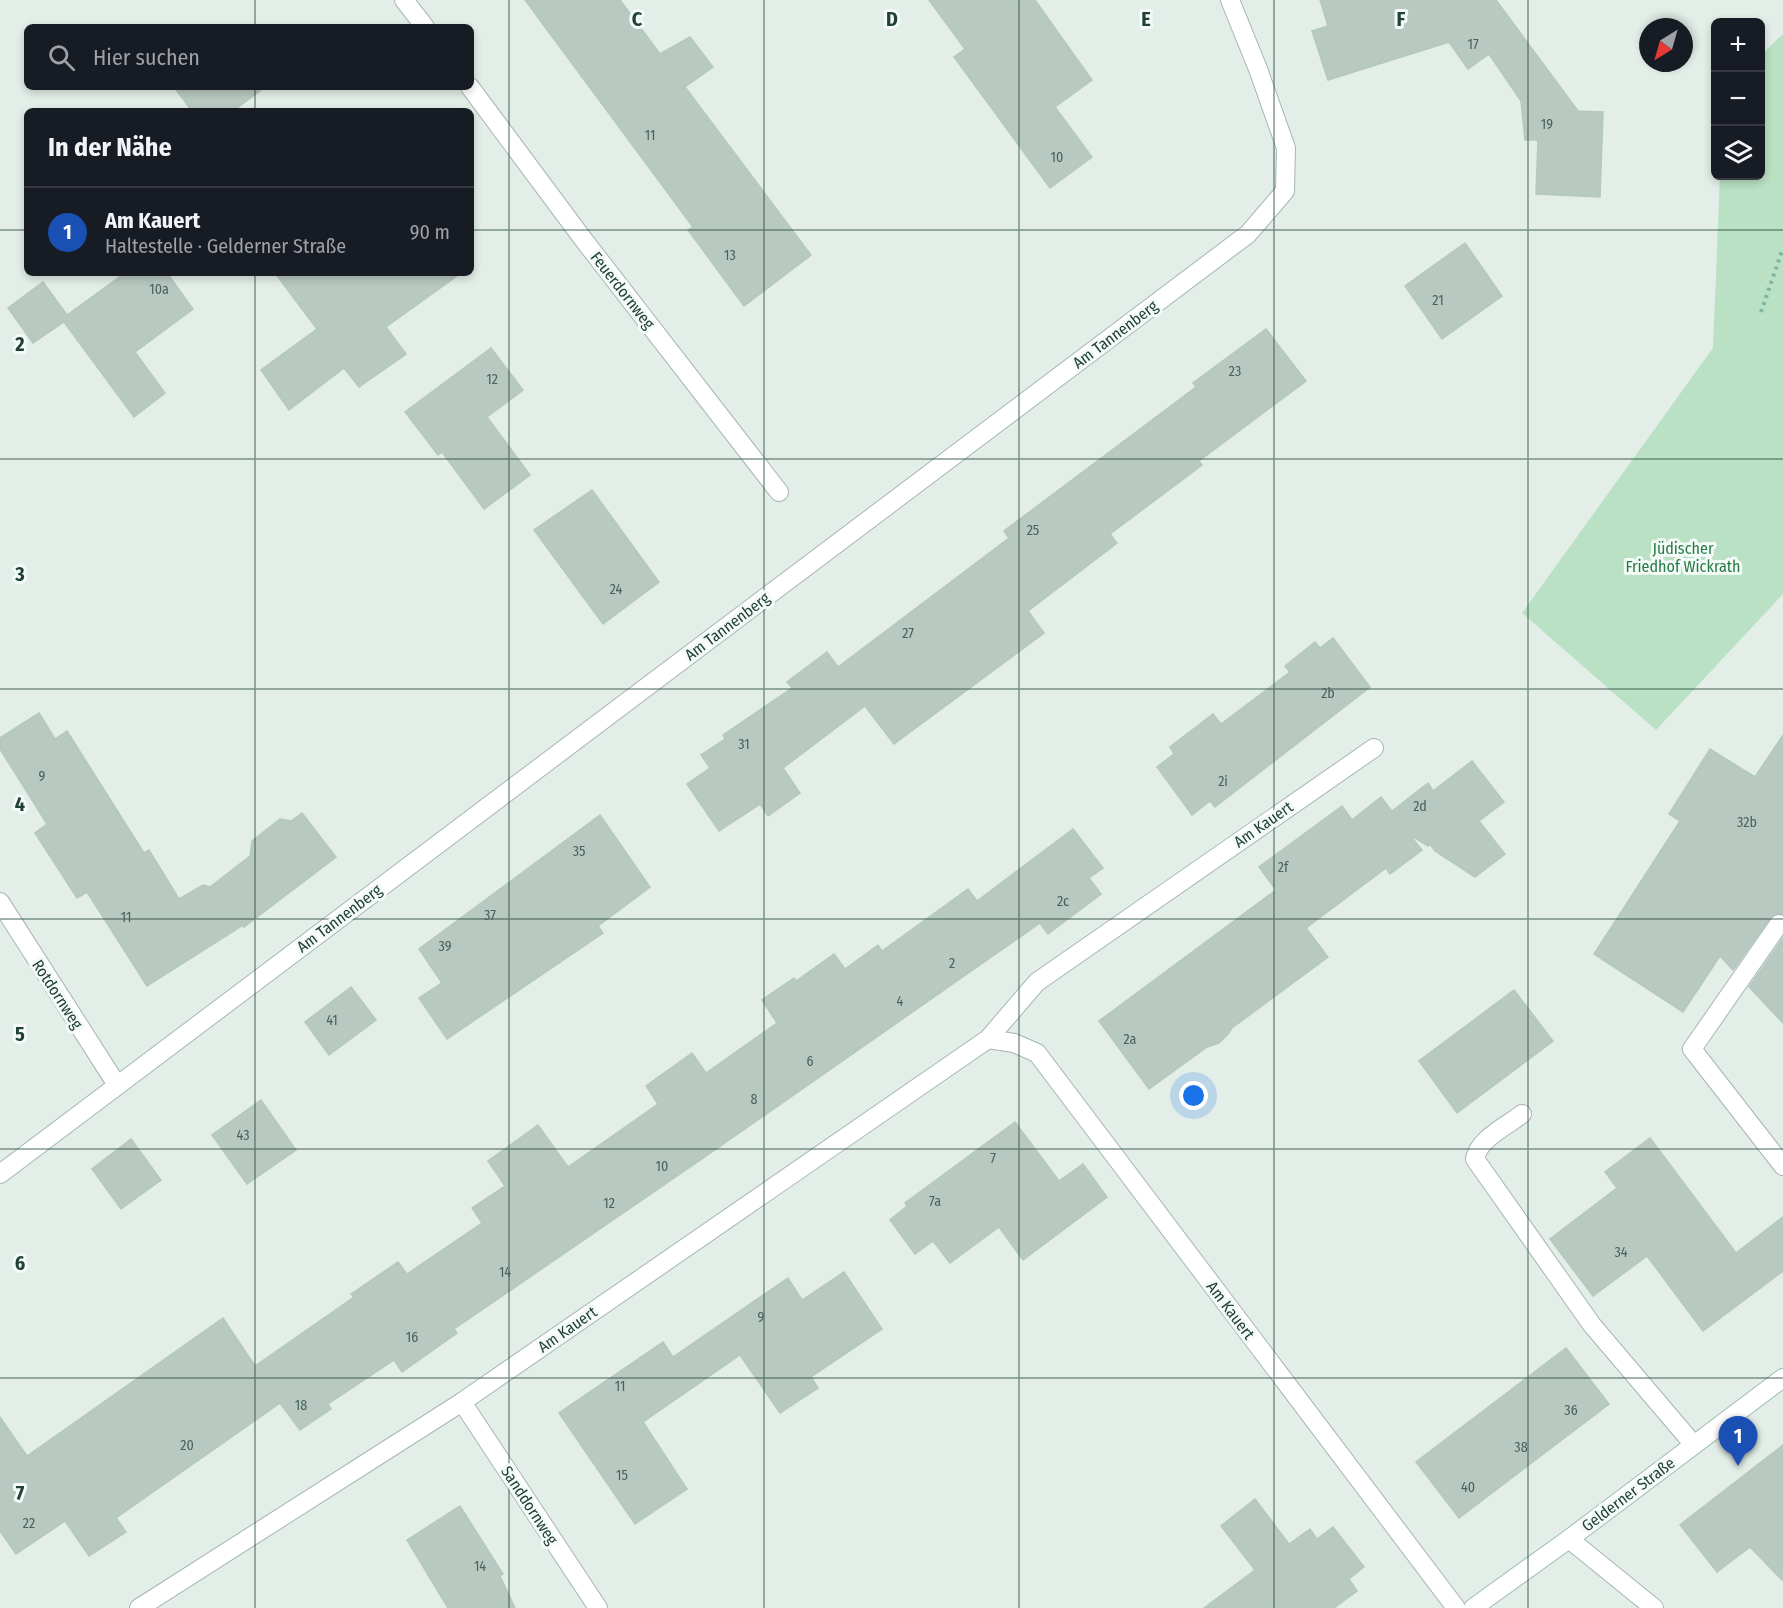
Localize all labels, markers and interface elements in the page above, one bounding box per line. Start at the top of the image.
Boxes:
text: C [632,7,643,31]
text: D [886,7,898,31]
text: E [1141,7,1151,31]
text: F [1397,7,1406,31]
north arrow [1639,18,1693,72]
map controls [1711,18,1765,180]
button: + [1711,18,1765,72]
search box [24,24,474,90]
house number: 17 [1467,36,1479,53]
icon: search [45,41,78,74]
text: Hier suchen [93,44,200,71]
button: − [1711,72,1765,126]
house number: 19 [1541,116,1553,133]
button: layers [1711,126,1765,180]
house number: 11 [645,127,655,144]
text: In der Nähe [48,132,172,163]
house number: 10 [1051,149,1063,166]
text: Am Kauert [105,207,200,234]
text: 1 [63,220,72,244]
text: 90 m [410,220,450,244]
text: Haltestelle · Gelderner Straße [105,234,346,258]
house number: 13 [724,247,736,264]
street label: Feuerdornweg [587,248,659,333]
house number: 10a [149,281,169,298]
house number: 21 [1432,292,1444,309]
street label: Am Tannenberg [1069,296,1162,373]
text: 2 [14,332,25,356]
house number: 23 [1229,363,1241,380]
house number: 12 [486,371,498,388]
house number: 25 [1027,522,1039,539]
park label: Jüdischer Friedhof Wickrath [1626,539,1740,576]
text: 3 [14,562,25,586]
house number: 24 [610,581,623,598]
street label: Am Tannenberg [681,588,774,665]
house number: 27 [902,625,914,642]
house number: 2b [1321,685,1335,702]
house number: 31 [738,736,750,753]
house number: 9 [39,768,46,785]
house number: 2i [1218,773,1228,790]
text: 4 [15,792,25,816]
street label: Am Kauert [1230,797,1297,852]
house number: 2d [1413,798,1427,815]
house number: 32b [1737,814,1757,831]
house number: 35 [573,843,585,860]
house number: 2f [1278,859,1290,876]
street label: Am Tannenberg [293,880,386,957]
house number: 2c [1057,893,1069,910]
house number: 37 [484,907,496,924]
house number: 11 [121,909,131,926]
house number: 39 [439,938,452,955]
house number: 2 [949,955,955,972]
street label: Rotdornweg [28,956,87,1033]
house number: 4 [897,993,904,1010]
house number: 41 [326,1012,338,1029]
text: 5 [15,1022,25,1046]
house number: 2a [1124,1031,1137,1048]
house number: 6 [807,1053,814,1070]
your location [1179,1081,1208,1110]
house number: 8 [751,1091,758,1108]
house number: 43 [237,1127,249,1144]
house number: 7 [990,1150,996,1167]
house number: 10 [656,1158,668,1175]
house number: 7a [929,1193,941,1210]
house number: 12 [603,1195,615,1212]
house number: 34 [1614,1244,1628,1261]
text: 6 [15,1251,25,1275]
house number: 14 [499,1264,511,1281]
street label: Am Kauert [1203,1278,1259,1344]
street label: Am Kauert [534,1302,601,1357]
house number: 9 [758,1309,765,1326]
house number: 16 [406,1329,418,1346]
house number: 11 [615,1378,625,1395]
house number: 18 [295,1397,307,1414]
house number: 36 [1564,1402,1578,1419]
pin: 1 [1718,1416,1758,1466]
house number: 20 [180,1437,194,1454]
house number: 38 [1514,1439,1528,1456]
street label: Gelderner Straße [1578,1453,1679,1536]
street label: Sanddornweg [497,1462,562,1548]
house number: 15 [616,1467,628,1484]
house number: 40 [1461,1479,1475,1496]
text: 7 [16,1481,25,1505]
house number: 22 [23,1515,35,1532]
house number: 14 [474,1558,486,1575]

